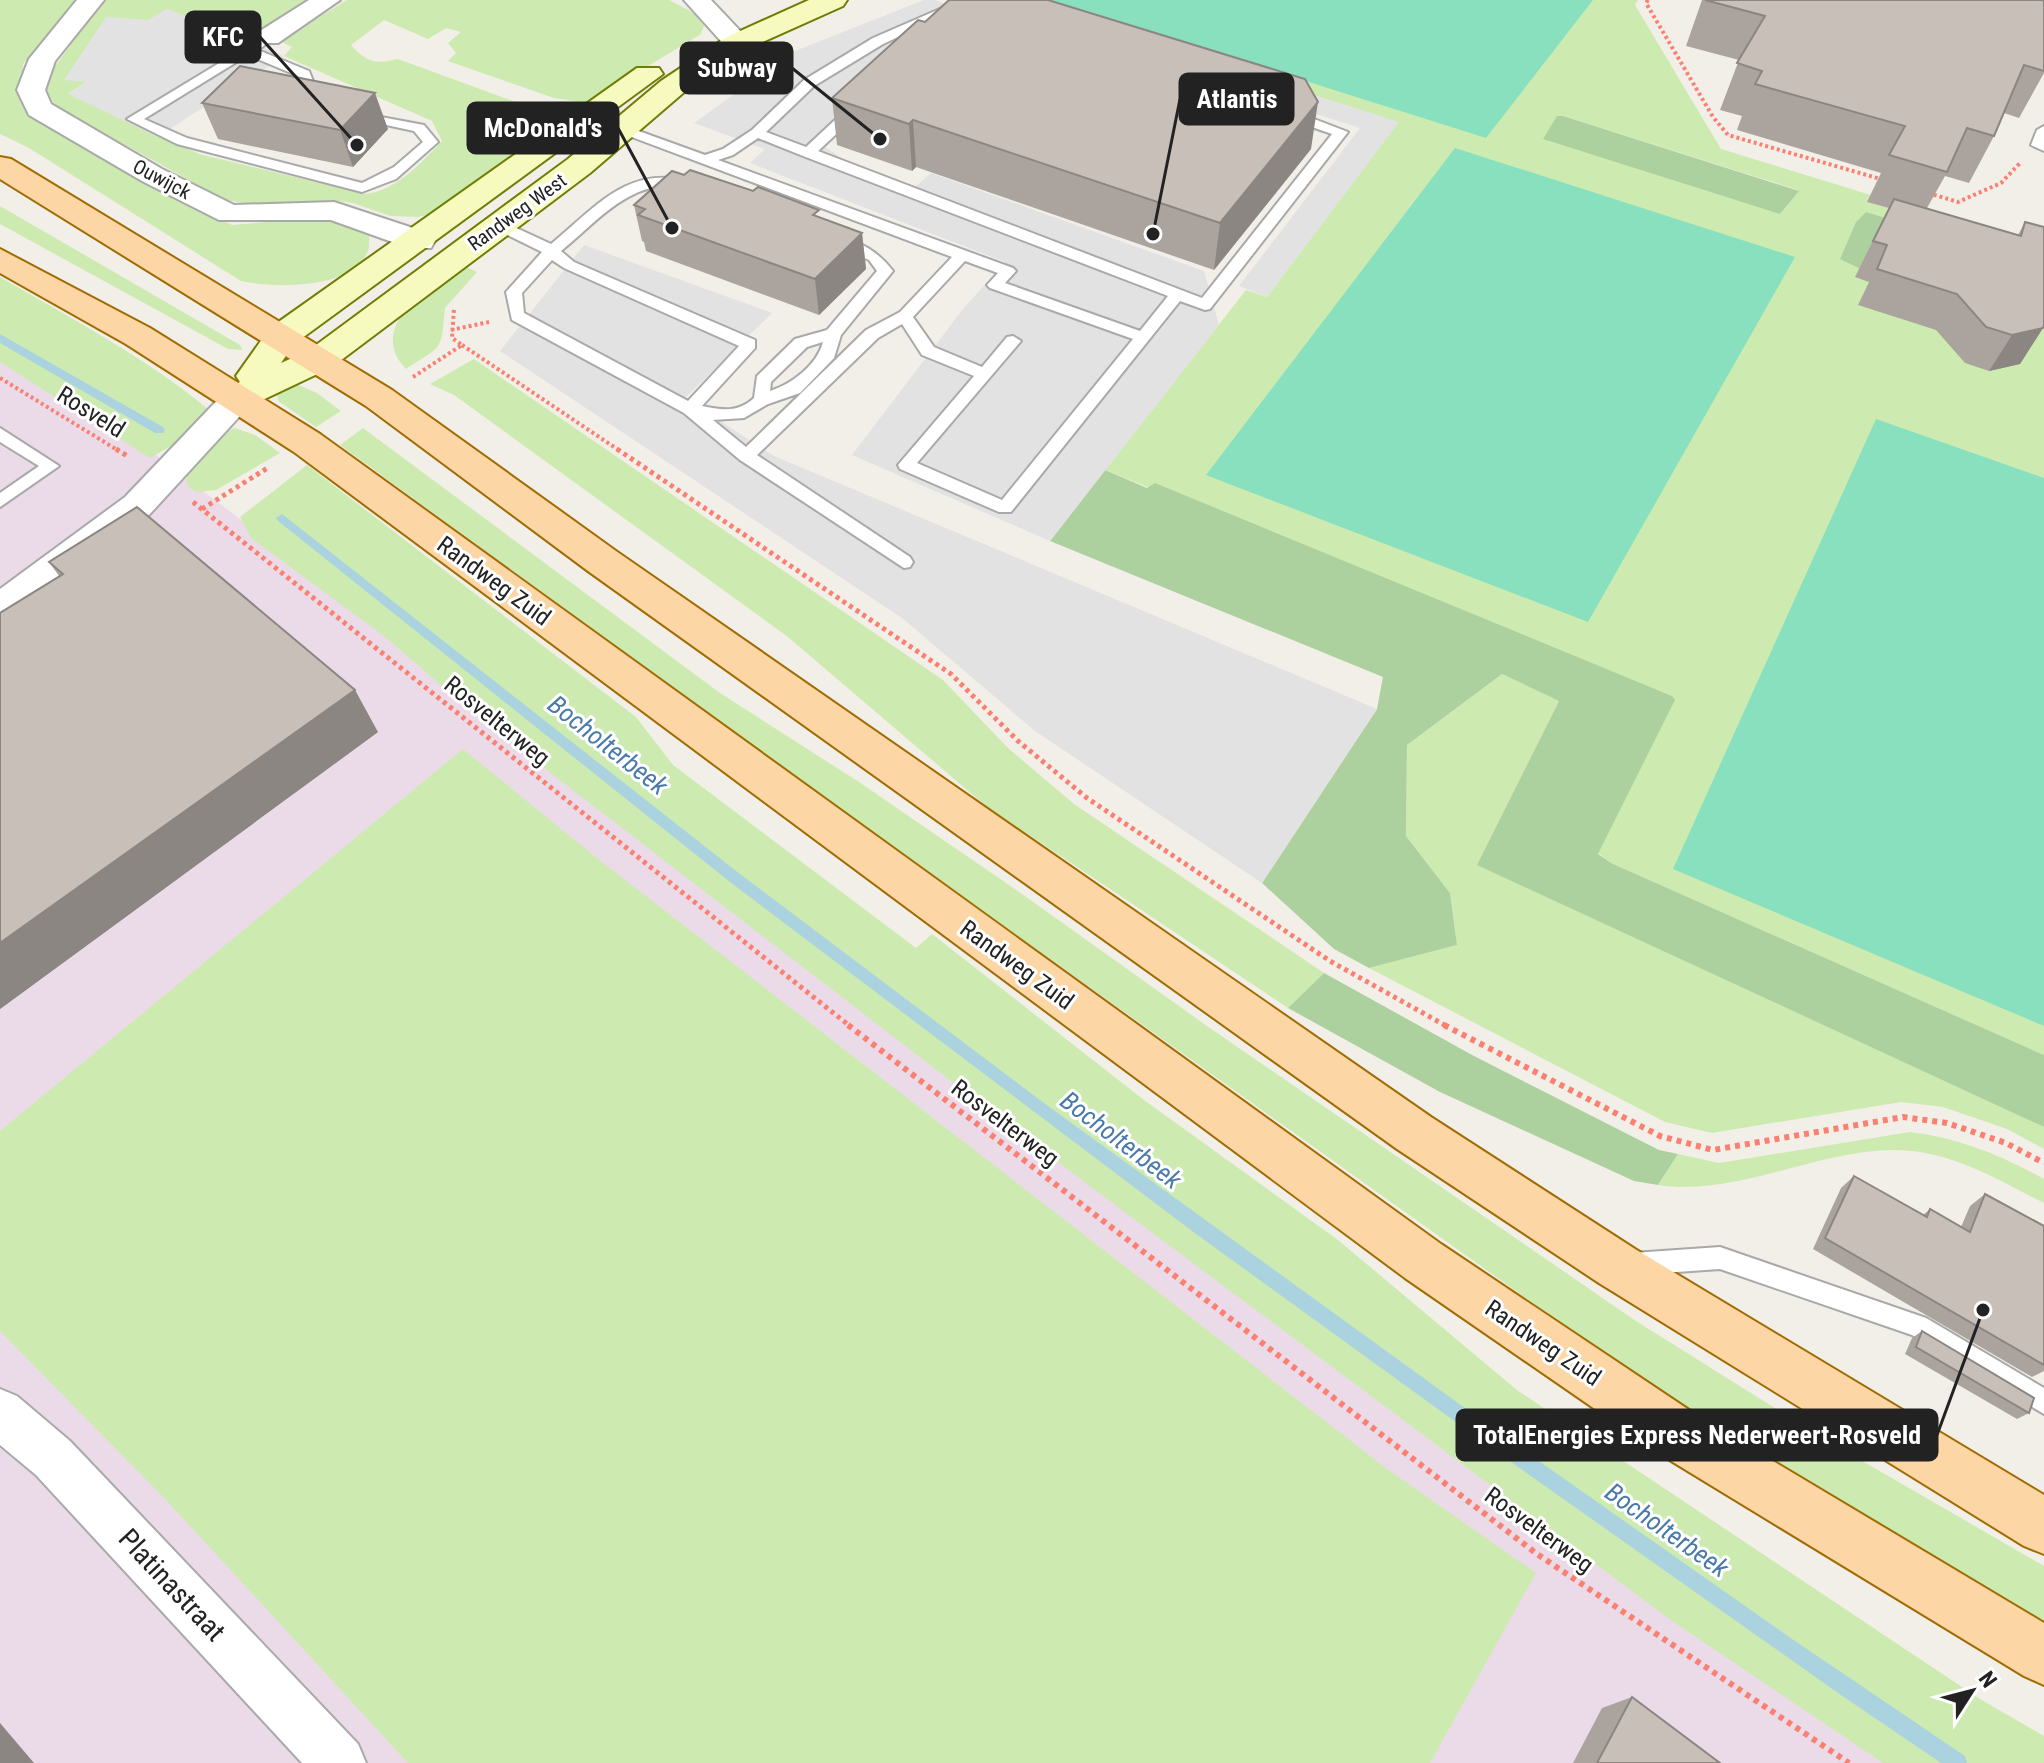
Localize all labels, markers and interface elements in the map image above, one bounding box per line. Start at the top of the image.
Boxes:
callout: KFC [186,12,260,62]
text: KFC [202,22,244,52]
callout: Subway [681,43,792,93]
text: Subway [697,53,777,83]
callout: Atlantis [1180,74,1293,124]
text: Atlantis [1196,84,1278,114]
callout: McDonald's [468,103,618,153]
text: McDonald's [484,113,602,143]
street label: Ouwijck [129,154,195,204]
street label: Randweg West [463,168,571,256]
street label: Rosveld [52,380,130,444]
street label: Randweg Zuid [432,530,556,632]
street label: Rosvelterweg [439,670,555,772]
water label: Bocholterbeek [542,689,674,801]
street label: Randweg Zuid [955,914,1079,1016]
street label: Rosvelterweg [946,1074,1064,1172]
water label: Bocholterbeek [1055,1085,1188,1195]
street label: Randweg Zuid [1480,1294,1606,1392]
callout: TotalEnergies Express Nederweert-Rosveld [1457,1410,1937,1460]
text: TotalEnergies Express Nederweert-Rosveld [1473,1420,1921,1450]
water label: Bocholterbeek [1600,1477,1735,1584]
street label: Rosvelterweg [1479,1481,1599,1579]
street label: Platinastraat [112,1522,232,1648]
north arrow [1932,1651,2012,1731]
text: N [1974,1667,2002,1692]

